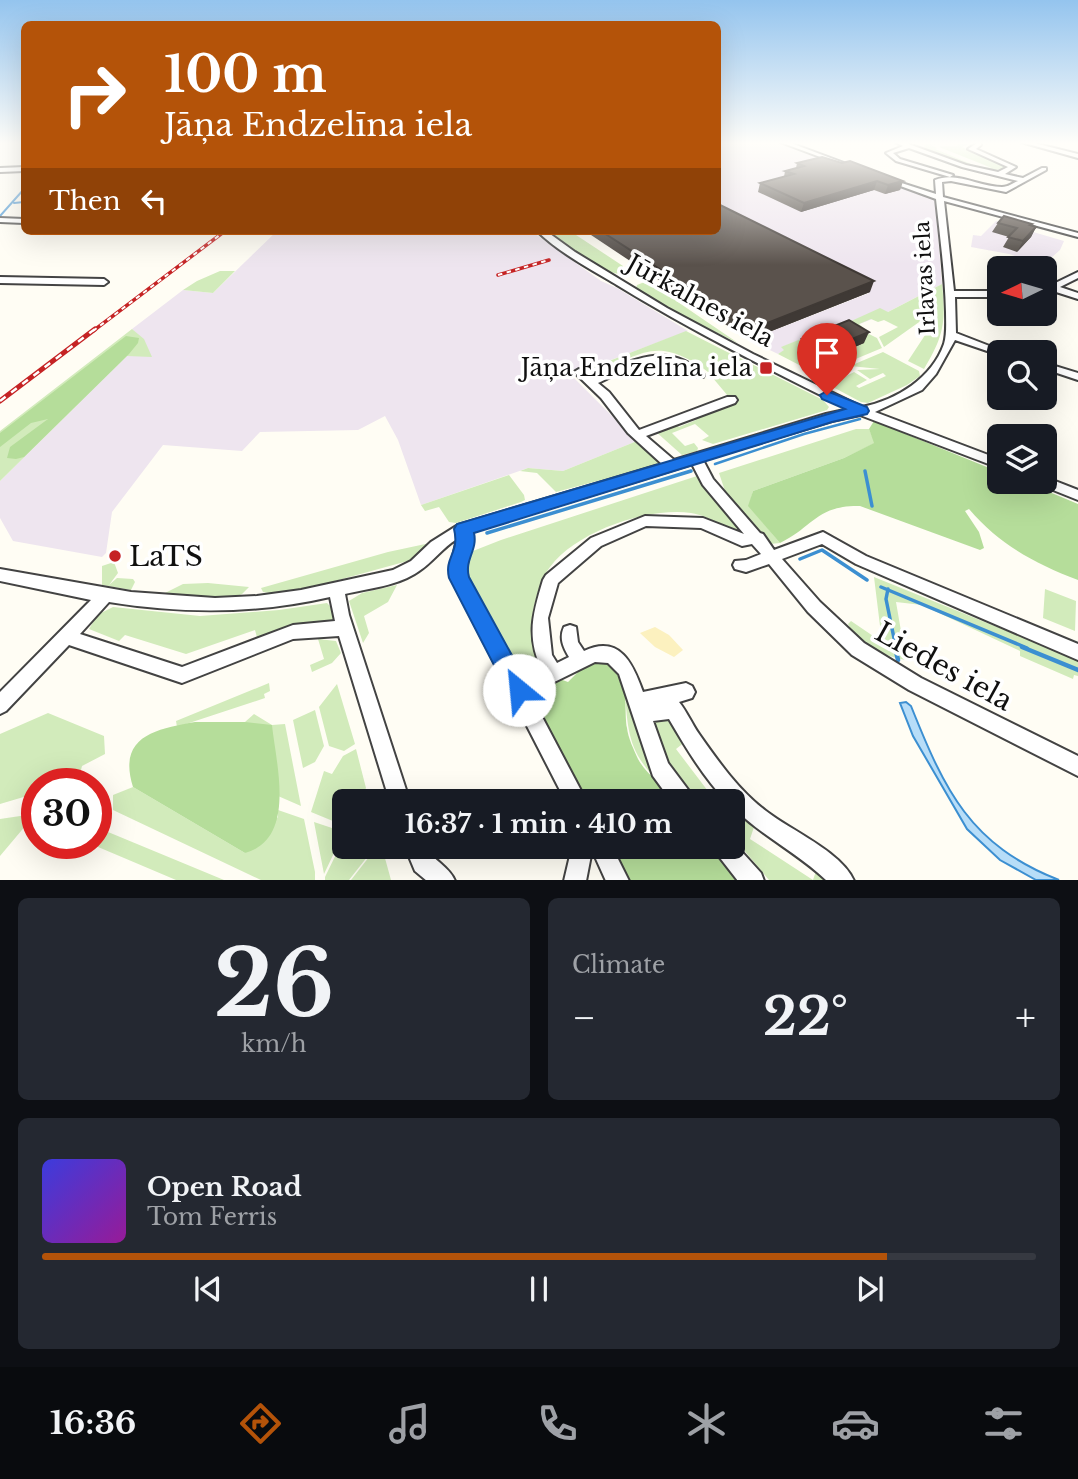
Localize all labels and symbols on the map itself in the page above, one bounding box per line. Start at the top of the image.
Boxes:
street label: Irlavas iela [909,220,941,336]
street label: Jūrkalnes iela [619,247,779,353]
north arrow [987,256,1057,326]
pin [797,323,857,395]
place label: Jāņa Endzelīna iela [518,353,753,382]
marker: Jāņa Endzelīna iela [758,360,774,376]
place label: LaTS [129,539,203,574]
marker: LaTS [107,548,123,564]
street label: Liedes iela [869,614,1019,719]
position arrow [482,653,556,727]
speed limit sign: 30 [21,768,112,859]

